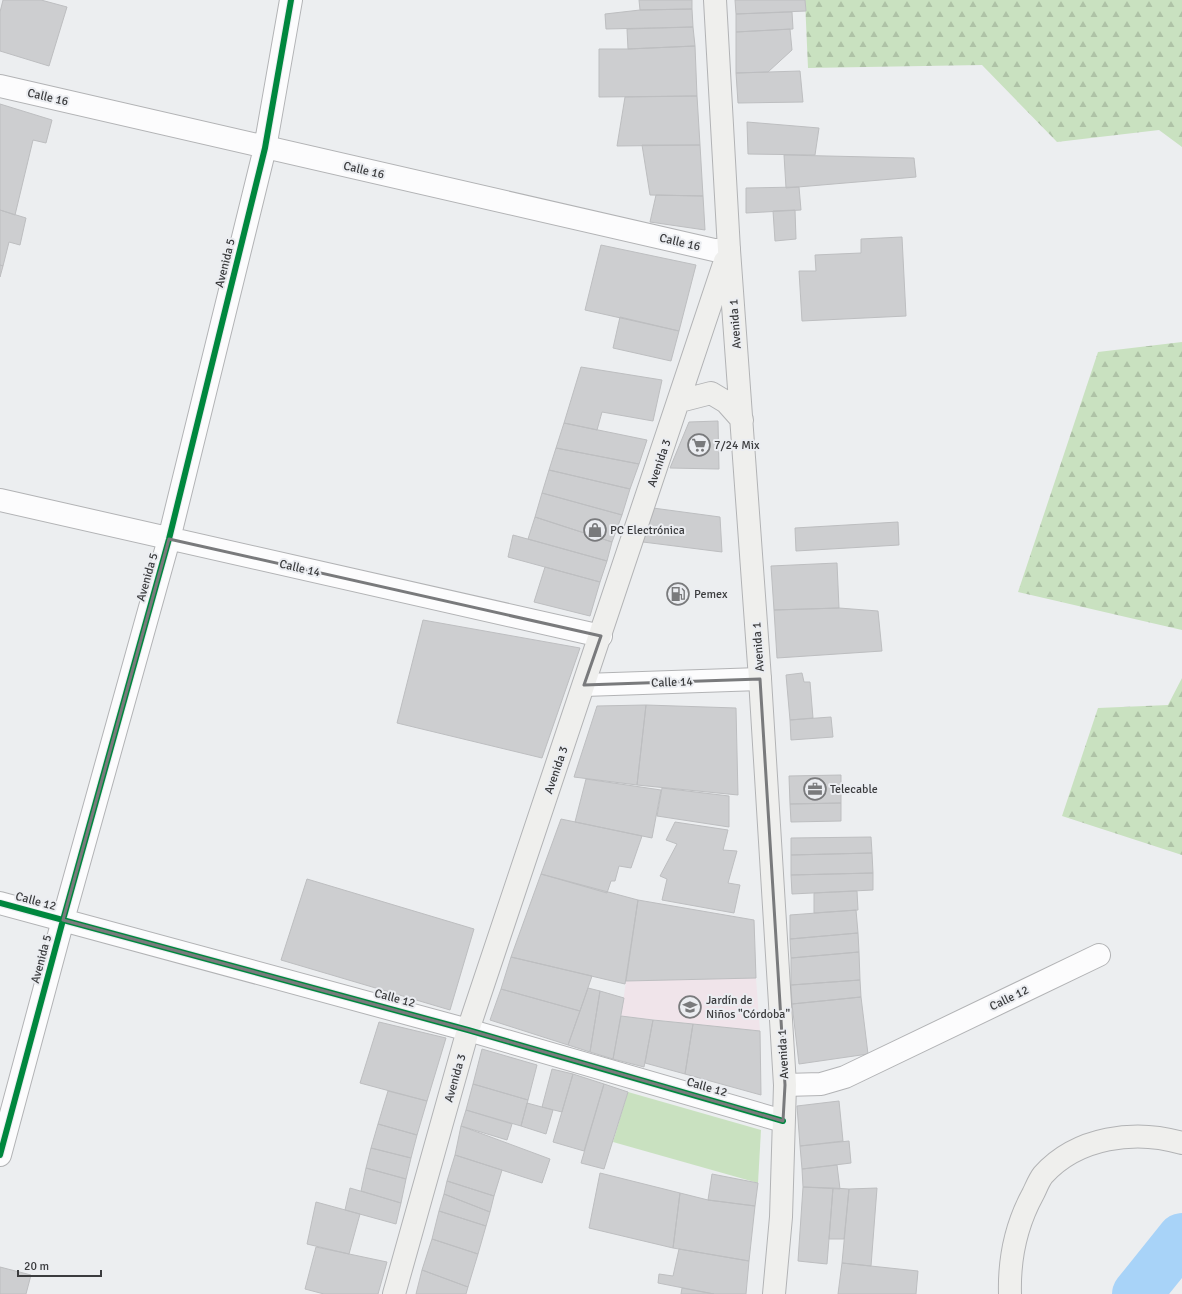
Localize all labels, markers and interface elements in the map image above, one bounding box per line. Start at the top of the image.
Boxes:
street label: Calle 16 [26,85,70,109]
street label: Calle 16 [342,158,386,182]
street label: Calle 16 [658,230,702,254]
street label: Avenida 5 [212,237,239,289]
street label: Avenida 1 [726,299,745,349]
supermarket icon: 7/24 Mix [686,432,712,458]
street label: Avenida 3 [644,437,675,489]
place label: 7/24 Mix [714,438,760,453]
shop icon: PC Electrónica [582,517,608,543]
place label: PC Electrónica [610,523,685,538]
street label: Avenida 5 [133,551,162,603]
street label: Calle 14 [278,556,322,581]
fuel station icon: Pemex [665,581,691,607]
place label: Pemex [694,587,728,602]
street label: Avenida 1 [749,622,768,672]
street label: Calle 14 [651,674,694,691]
street label: Avenida 3 [541,744,572,796]
office icon: Telecable [802,776,828,802]
place label: Telecable [830,782,878,797]
street label: Calle 12 [14,889,58,914]
street label: Avenida 5 [28,933,55,985]
street label: Calle 12 [987,983,1031,1014]
street label: Calle 12 [373,986,417,1011]
place label: Jardín de Niños "Córdoba" [706,993,790,1022]
school or university icon: Jardín de Niños "Córdoba" [677,994,703,1020]
street label: Avenida 1 [775,1029,792,1079]
street label: Avenida 3 [441,1052,470,1104]
street label: Calle 12 [685,1075,729,1100]
scale bar [18,1252,101,1278]
text: 20 m [24,1259,49,1274]

